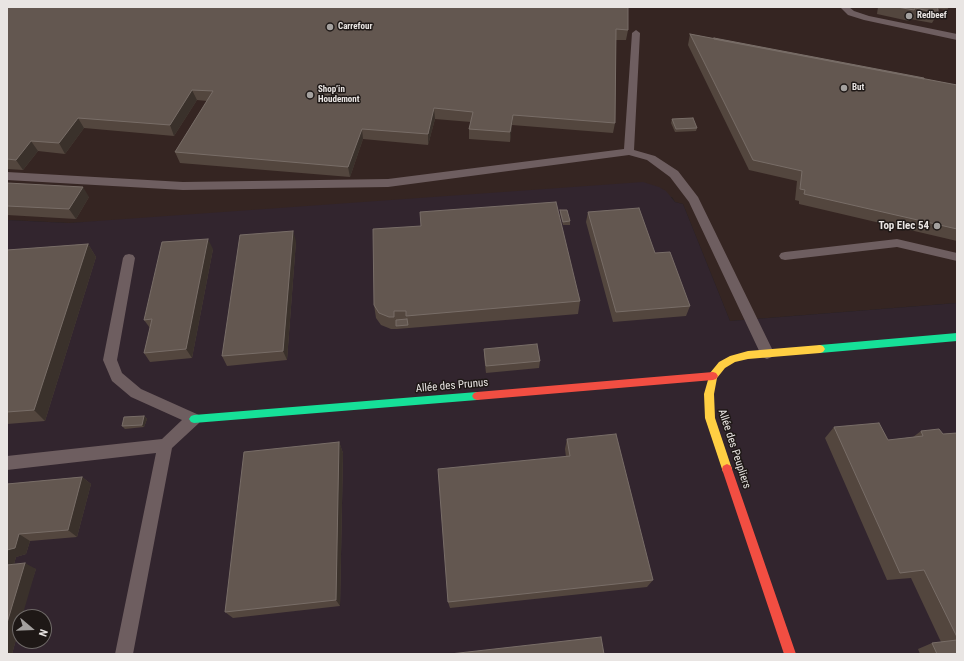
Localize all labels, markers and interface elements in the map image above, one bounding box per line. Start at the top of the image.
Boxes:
marker: Redbeef [904,11,914,21]
place label: Redbeef [917,11,947,21]
marker: Carrefour [325,22,335,32]
place label: Carrefour [338,22,372,32]
marker: But [839,83,849,93]
place label: But [852,83,864,93]
place label: Shop’in Houdemont [318,85,360,106]
marker: Shop’in Houdemont [305,90,315,100]
place label: Top Elec 54 [879,219,929,233]
marker: Top Elec 54 [932,221,942,231]
street label: Allée des Prunus [415,376,489,396]
street label: Allée des Peupliers [715,408,753,490]
north arrow [12,609,52,649]
text: N [36,627,50,638]

